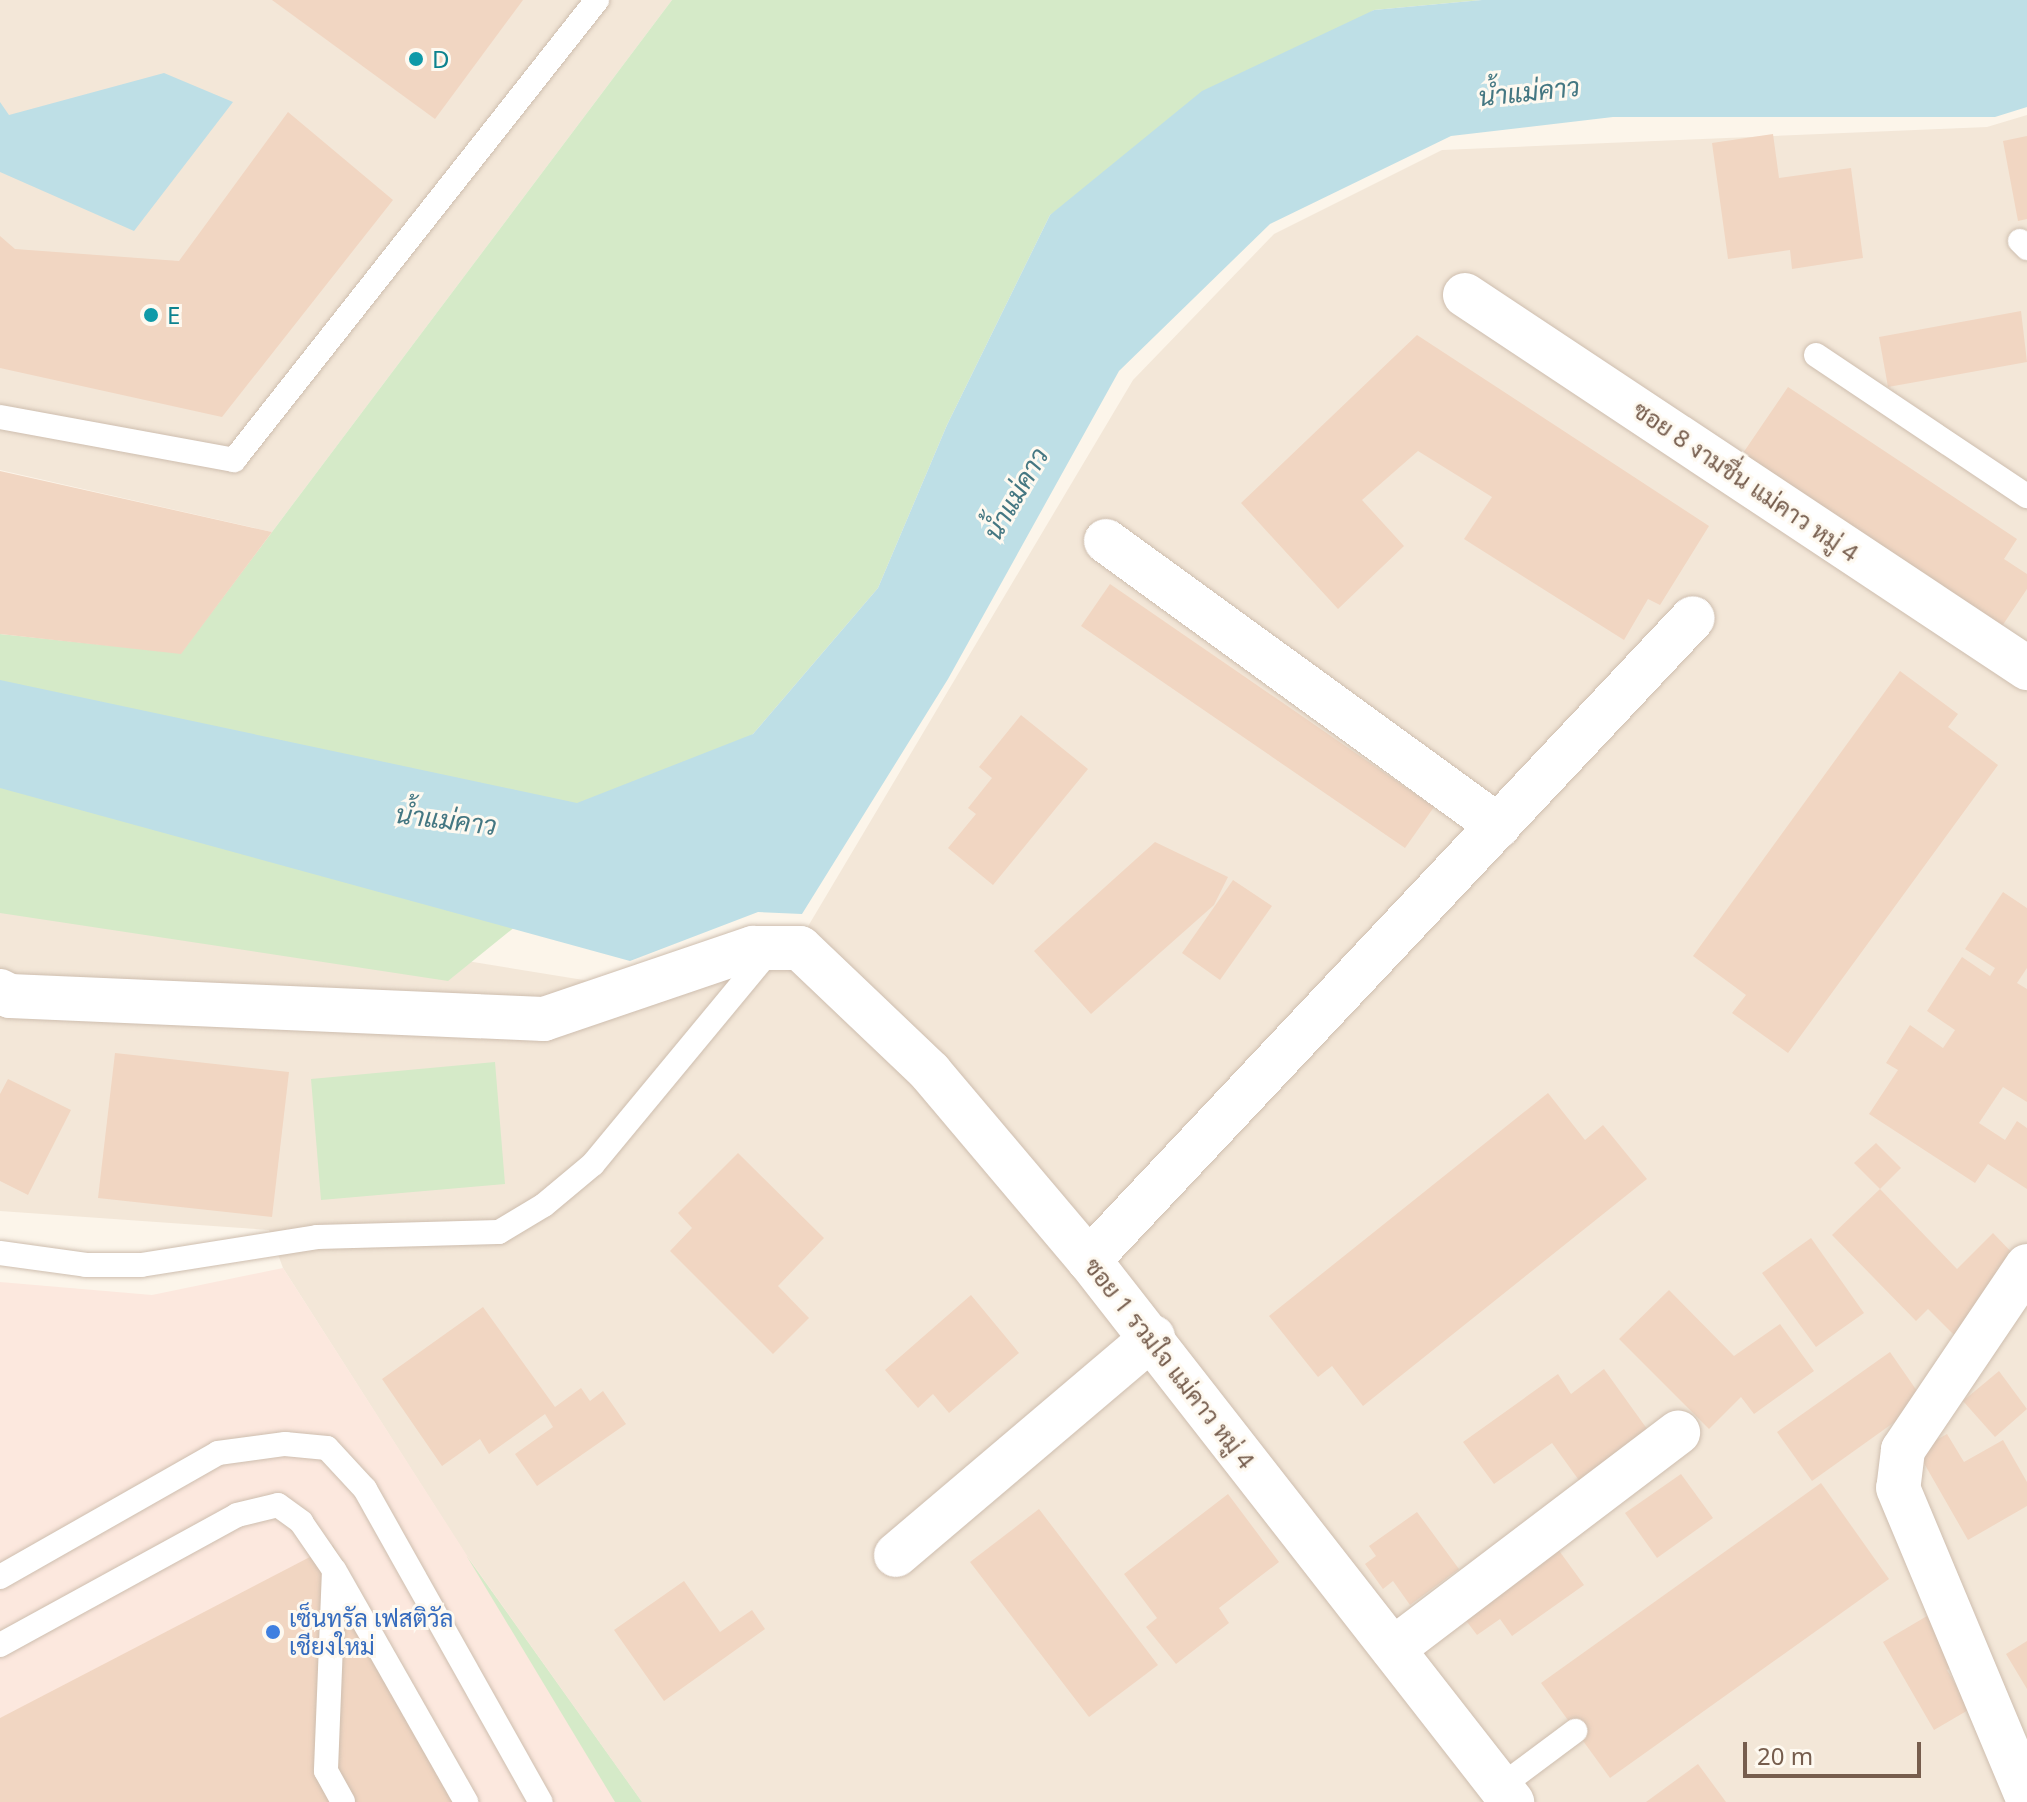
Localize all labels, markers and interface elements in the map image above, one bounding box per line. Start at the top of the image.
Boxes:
place label: D [432,45,450,73]
marker: D [407,50,425,68]
water label: น้ำแม่คาว [1477,71,1581,113]
place label: E [167,301,180,329]
marker: E [142,306,160,324]
street label: ซอย 8 งามชื่น แม่คาว หมู่ 4 [1628,395,1864,567]
water label: น้ำแม่คาว [977,442,1055,546]
water label: น้ำแม่คาว [394,798,498,842]
street label: ซอย 1 รวมใจ แม่คาว หมู่ 4 [1079,1252,1261,1474]
place label: เซ็นทรัล เฟสติวัล เชียงใหม่ [289,1604,453,1660]
marker: เซ็นทรัล เฟสติวัล เชียงใหม่ [264,1623,282,1641]
scale bar [1747,1726,1925,1776]
text: 20 m [1757,1739,1813,1772]

